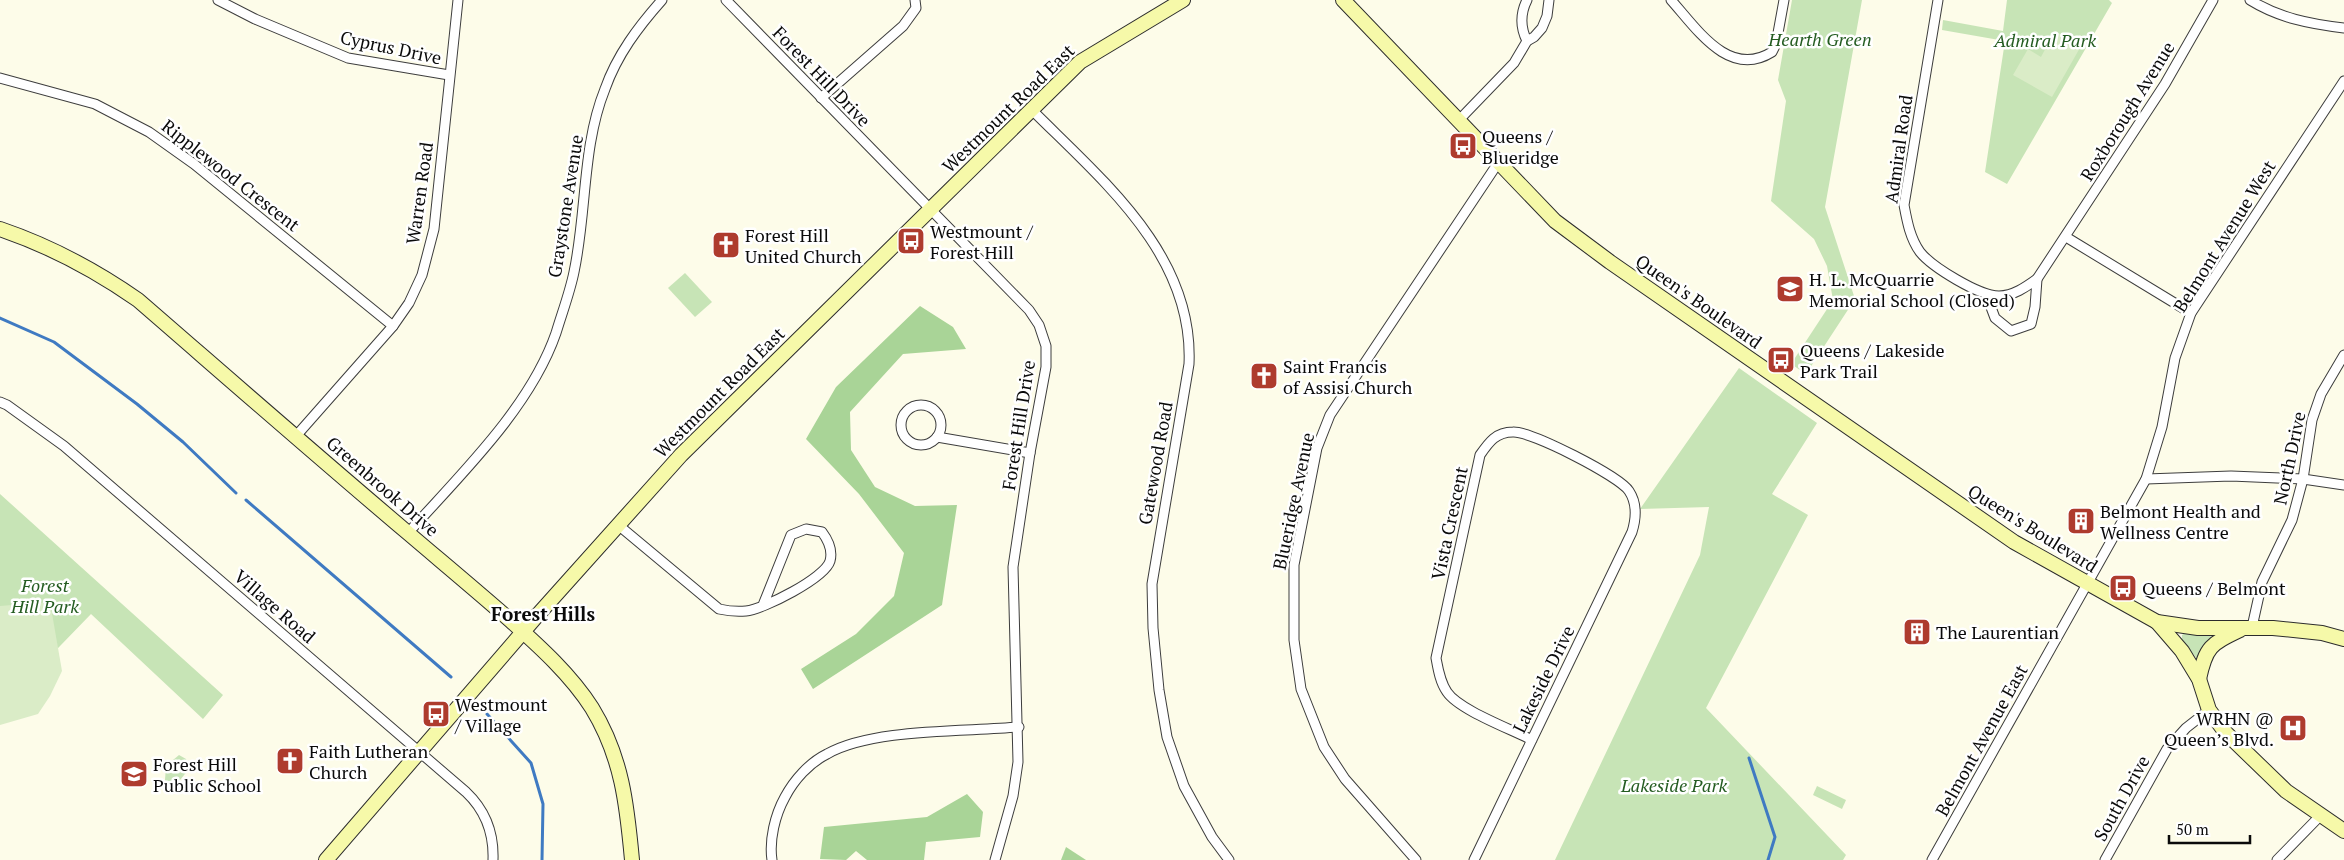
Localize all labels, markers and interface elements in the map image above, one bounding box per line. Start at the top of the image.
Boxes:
street label: Forest Hill Drive [768,20,876,132]
street label: Cyprus Drive [338,25,444,69]
park label: Hearth Green [1767,27,1872,51]
park label: Admiral Park [1993,28,2096,52]
street label: Roxborough Avenue [2074,37,2180,185]
street label: Westmount Road East [937,38,1080,178]
street label: Admiral Road [1879,93,1917,205]
street label: Ripplewood Crescent [157,114,305,237]
place label: Queens / Blueridge [1482,124,1559,169]
bus stop icon: Queens / Blueridge [1448,131,1478,161]
street label: Graystone Avenue [542,133,588,279]
street label: Warren Road [400,140,438,246]
street label: Belmont Avenue West [2167,155,2281,317]
place label: Westmount / Forest Hill [930,219,1034,264]
place label: Forest Hill United Church [745,223,862,268]
bus stop icon: Westmount / Forest Hill [896,226,926,256]
church icon: Forest Hill United Church [711,230,741,260]
street label: Queen's Boulevard [1631,249,1767,353]
place label: H. L. McQuarrie Memorial School (Closed) [1809,267,2015,312]
school or university icon: H. L. McQuarrie Memorial School (Closed) [1775,274,1805,304]
street label: Westmount Road East [649,321,790,462]
place label: Queens / Lakeside Park Trail [1800,338,1945,383]
bus stop icon: Queens / Lakeside Park Trail [1766,345,1796,375]
place label: Saint Francis of Assisi Church [1283,354,1413,399]
street label: Forest Hill Drive [996,358,1040,492]
church icon: Saint Francis of Assisi Church [1249,361,1279,391]
street label: Gatewood Road [1132,400,1178,526]
street label: North Drive [2267,409,2311,507]
street label: Blueridge Avenue [1267,430,1319,572]
street label: Greenbrook Drive [322,431,444,541]
street label: Vista Crescent [1425,464,1473,582]
street label: Queen's Boulevard [1964,478,2102,578]
place label: Belmont Health and Wellness Centre [2100,499,2261,544]
building icon: Belmont Health and Wellness Centre [2066,506,2096,536]
street label: Village Road [229,564,321,648]
park label: Forest Hill Park [10,573,79,618]
bus stop icon: Queens / Belmont [2108,573,2138,603]
place label: Queens / Belmont [2142,576,2286,600]
district label: Forest Hills [491,601,595,626]
building icon: The Laurentian [1902,617,1932,647]
place label: The Laurentian [1936,620,2059,644]
street label: Lakeside Drive [1507,621,1579,737]
street label: Belmont Avenue East [1929,660,2033,820]
place label: Westmount / Village [454,692,548,737]
bus stop icon: Westmount / Village [421,699,451,729]
place label: WRHN @ Queen’s Blvd. [2164,706,2274,751]
hospital icon: WRHN @ Queen’s Blvd. [2278,713,2308,743]
place label: Faith Lutheran Church [309,739,428,784]
church icon: Faith Lutheran Church [275,746,305,776]
street label: South Drive [2088,751,2154,845]
place label: Forest Hill Public School [153,752,261,797]
school or university icon: Forest Hill Public School [119,759,149,789]
park label: Lakeside Park [1620,773,1727,797]
scale bar [2169,812,2250,844]
text: 50 m [2176,819,2209,839]

